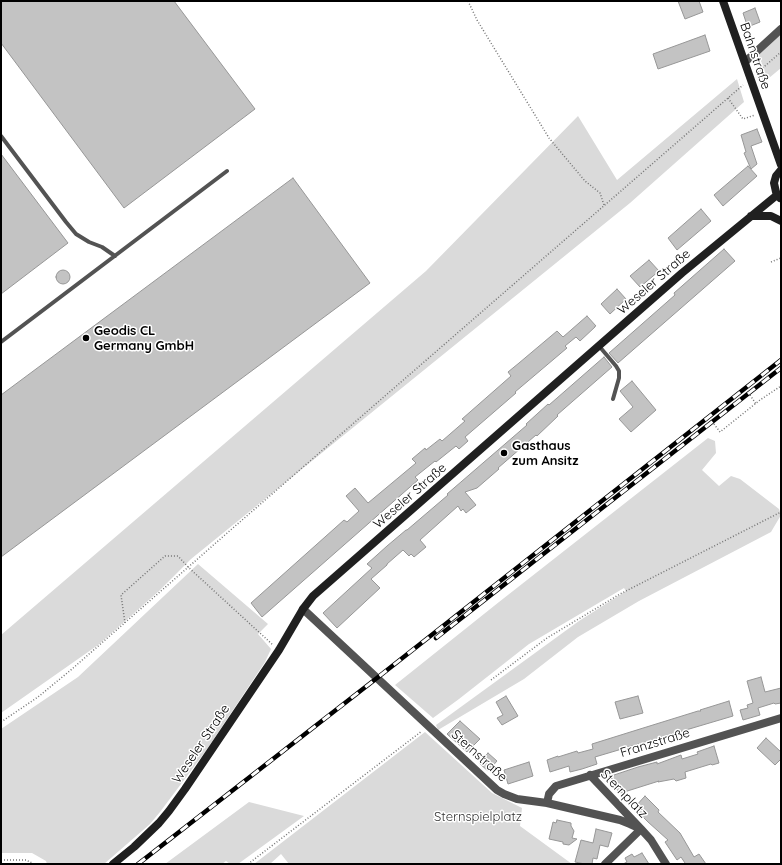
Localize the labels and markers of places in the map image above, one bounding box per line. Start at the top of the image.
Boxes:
place label: Geodis CL Germany GmbH [94,323,194,354]
marker: Geodis CL Germany GmbH [81,333,91,343]
place label: Gasthaus zum Ansitz [512,438,579,469]
marker: Gasthaus zum Ansitz [499,448,509,458]

